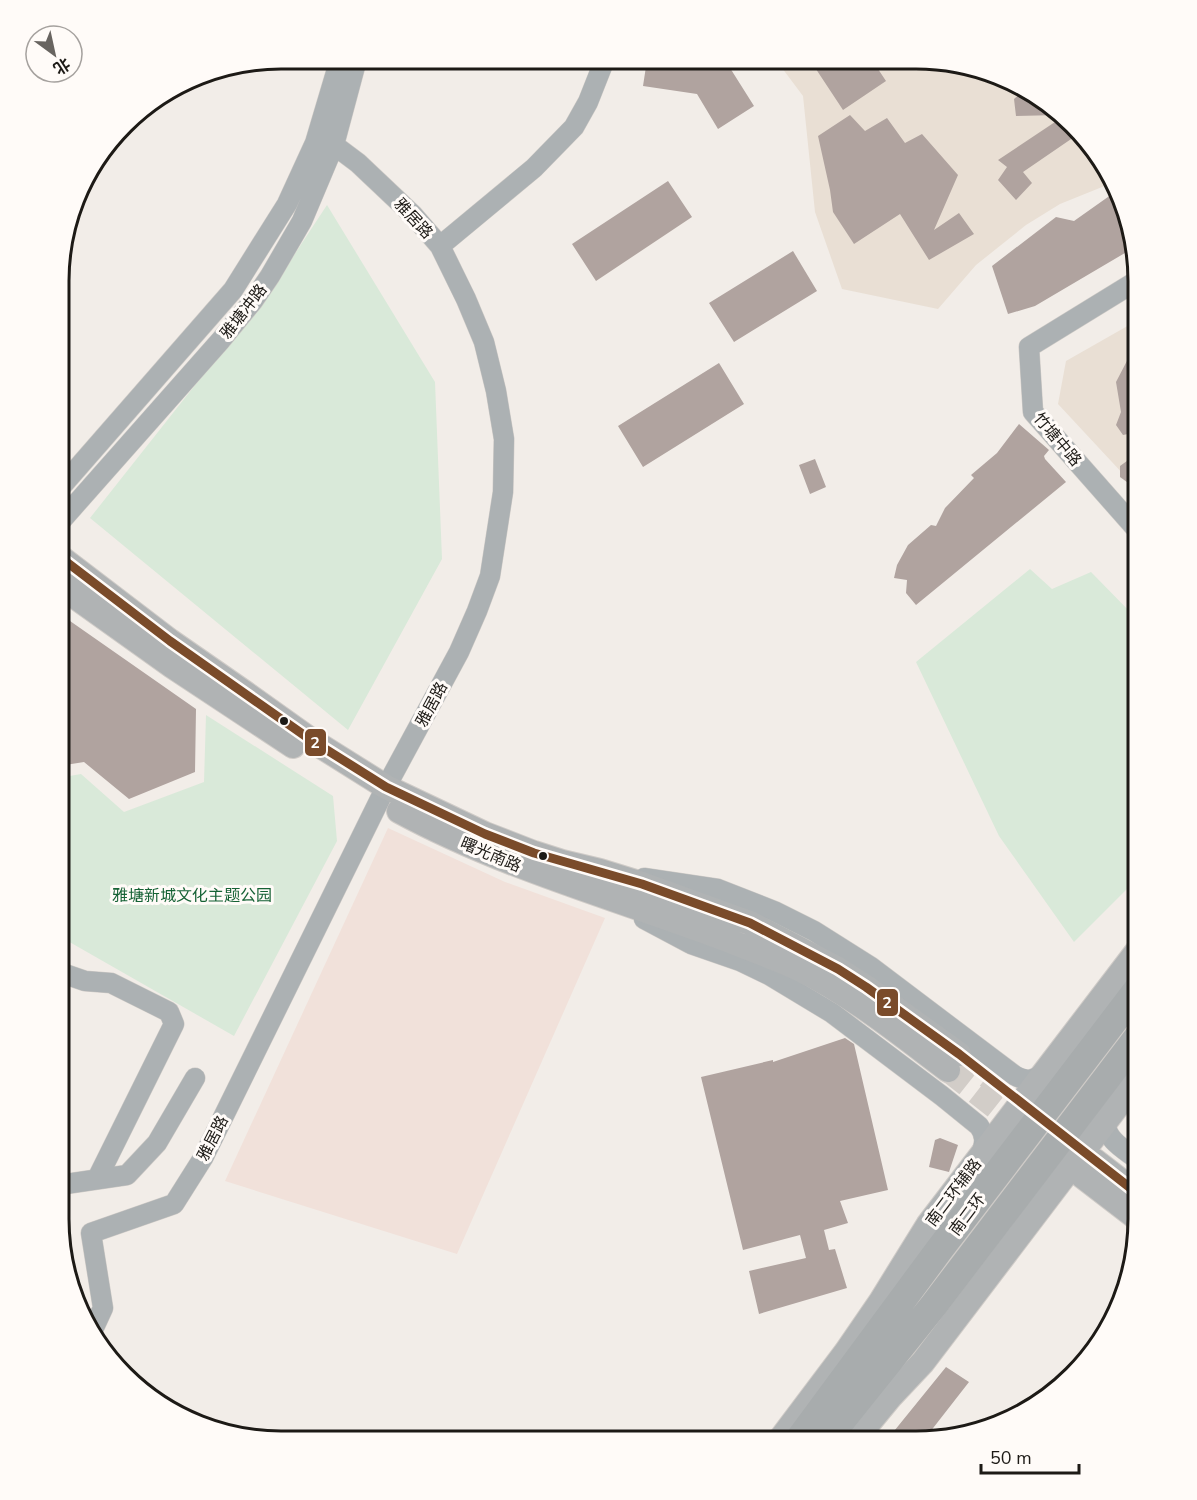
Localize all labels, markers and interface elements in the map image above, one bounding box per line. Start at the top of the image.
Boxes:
north arrow [24,24,84,84]
text: 北 [49,52,74,79]
street label: 雅居路 [389,194,438,244]
street label: 雅塘冲路 [215,280,272,344]
street label: 竹塘中路 [1028,408,1086,471]
street label: 雅居路 [411,678,453,731]
unlabelled marker [278,715,290,727]
line badge: 2 [304,728,327,757]
text: 2 [310,732,320,754]
street label: 曙光南路 [457,832,524,878]
unlabelled marker [537,850,549,862]
park label: 雅塘新城文化主题公园 [112,885,272,907]
line badge: 2 [876,988,899,1017]
text: 2 [882,992,892,1014]
street label: 雅居路 [192,1112,234,1165]
street label: 南二环辅路 [921,1154,985,1230]
street label: 南二环 [945,1189,989,1239]
scale bar [981,1437,1078,1475]
text: 50 m [990,1446,1032,1470]

